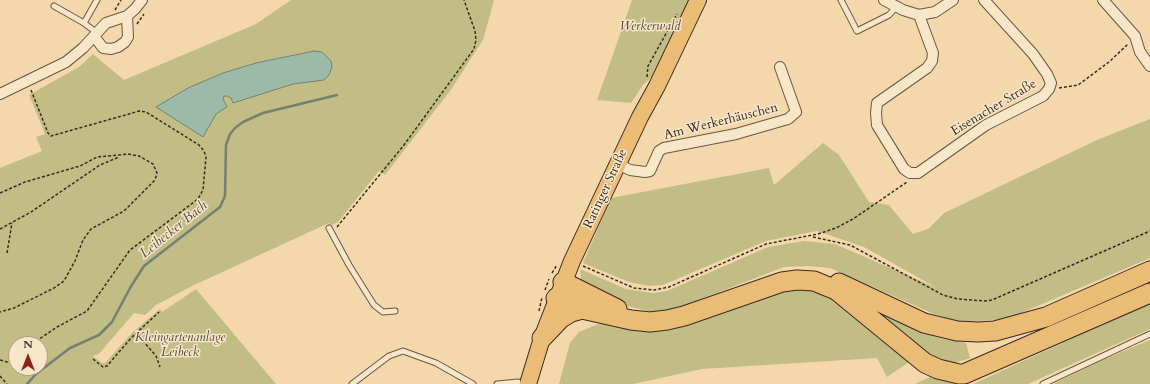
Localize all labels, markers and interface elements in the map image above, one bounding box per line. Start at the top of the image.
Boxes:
park label: Werkerwald [619,19,681,35]
street label: Eisenacher Straße [949,76,1039,140]
street label: Am Werkerhäuschen [662,100,780,144]
street label: Ratinger Straße [581,147,631,231]
water label: Leibecker Bach [137,198,211,262]
park label: Kleingartenanlage Leibeck [135,330,225,361]
north arrow [8,336,48,376]
text: N [23,337,33,352]

